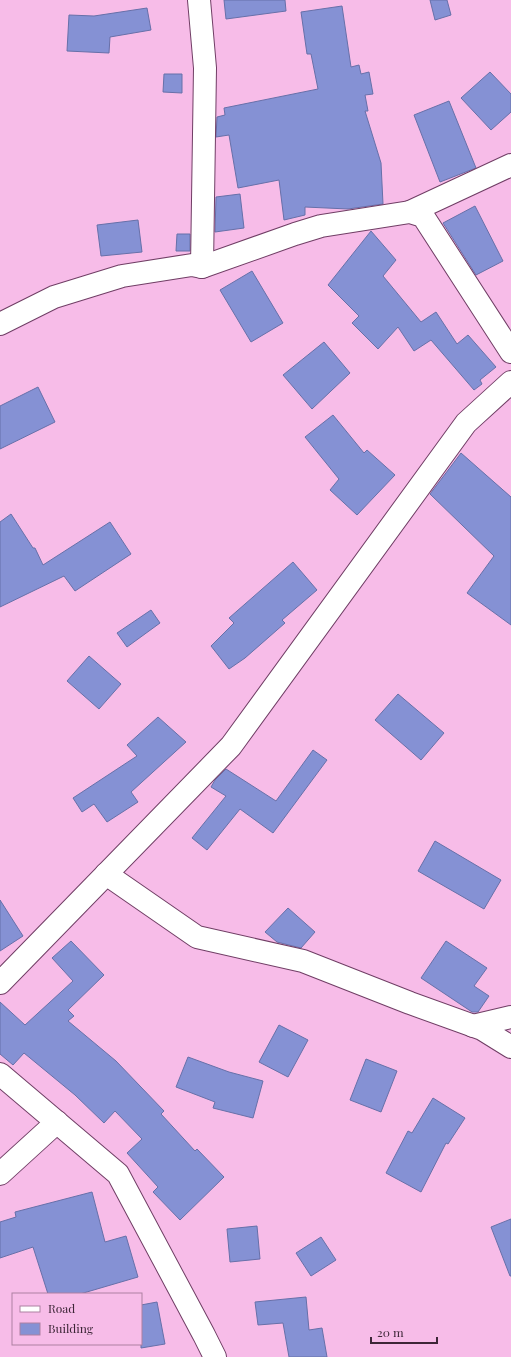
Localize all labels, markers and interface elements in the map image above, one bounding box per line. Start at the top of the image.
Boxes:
legend [12,1293,142,1345]
text: Road [48,1300,75,1316]
scale bar [371,1319,437,1345]
text: Building [48,1320,94,1336]
text: 20 m [377,1324,404,1340]

